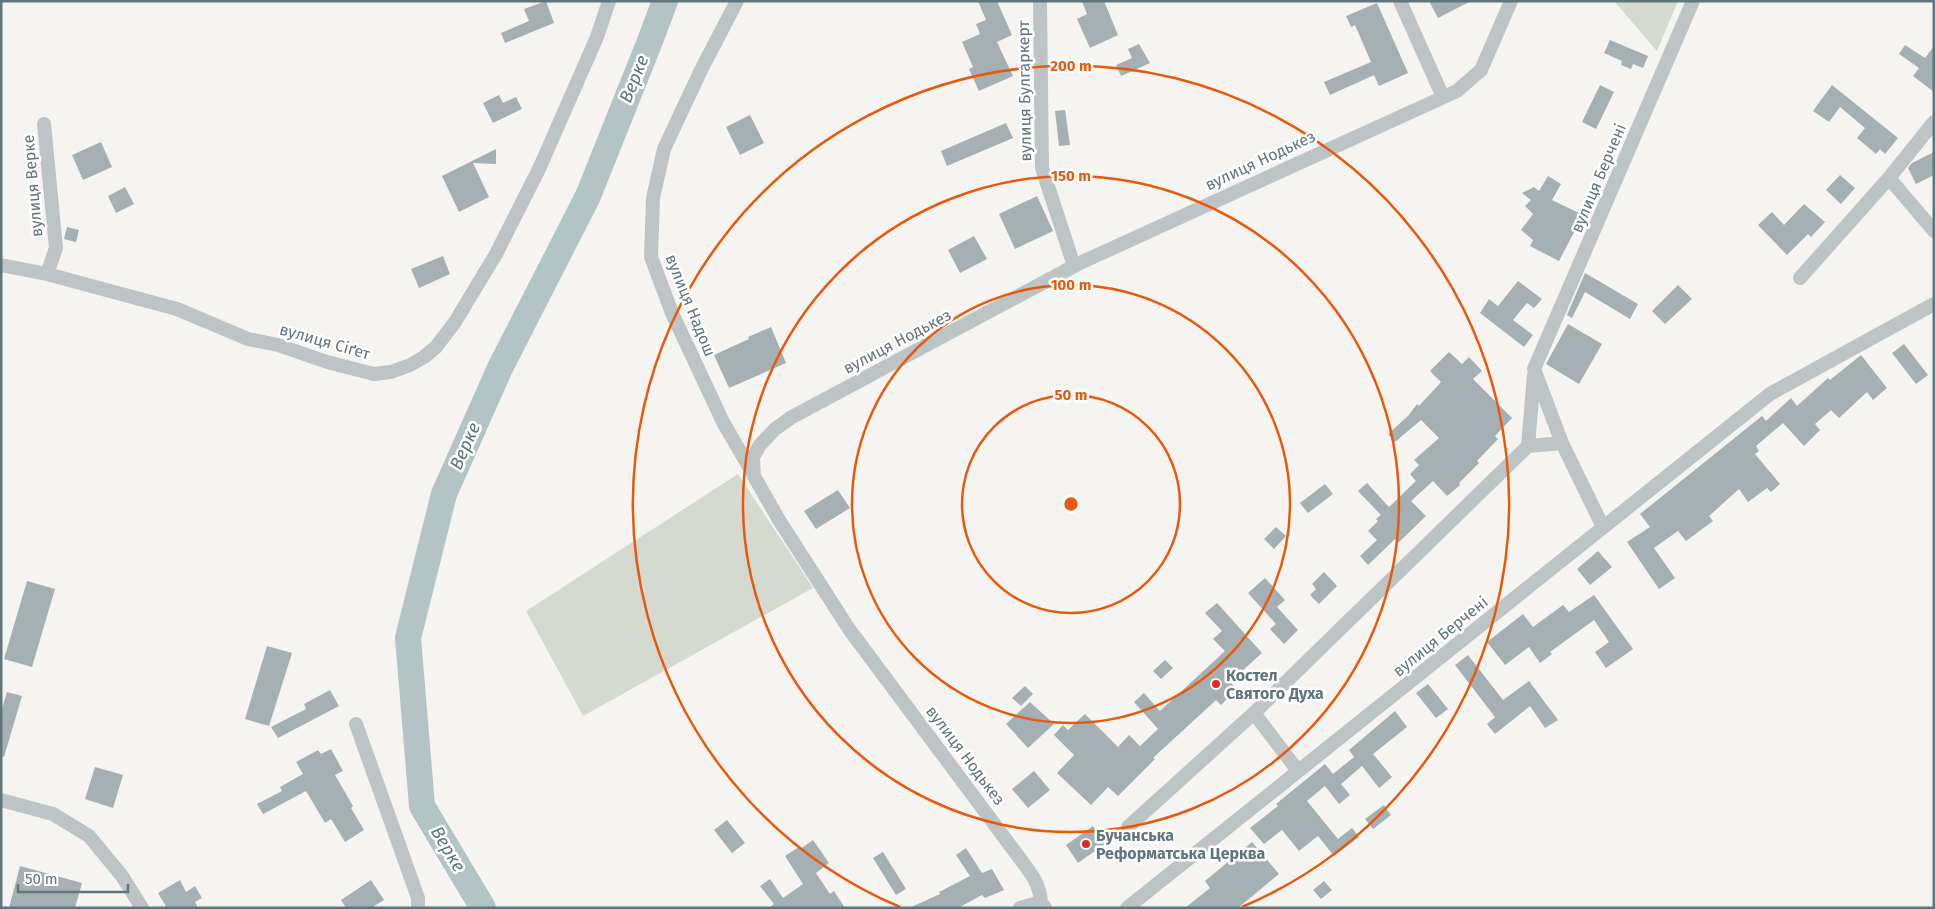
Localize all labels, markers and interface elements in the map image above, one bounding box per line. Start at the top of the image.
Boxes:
street label: вулиця Булгаркерт [1014,19,1035,162]
water label: Верке [615,52,653,106]
text: 200 m [1050,57,1092,75]
street label: вулиця Берчені [1567,121,1630,236]
street label: вулиця Нодькез [1202,127,1318,194]
street label: вулиця Верке [19,134,46,238]
text: 150 m [1051,167,1091,185]
street label: вулиця Надош [661,251,720,359]
text: 100 m [1051,276,1091,294]
street label: вулиця Нодькез [840,305,954,378]
street label: вулиця Сіґет [277,320,373,364]
text: 50 m [1054,386,1088,404]
water label: Верке [445,419,485,473]
centre of rings [1062,495,1080,513]
street label: вулиця Берчені [1389,592,1492,681]
place label: Костел Святого Духа [1226,666,1324,703]
marker: Костел Святого Духа [1210,678,1222,690]
street label: вулиця Нодькез [922,702,1009,809]
water label: Верке [426,822,470,876]
place label: Бучанська Реформатська Церква [1096,826,1266,863]
marker: Бучанська Реформатська Церква [1080,838,1092,850]
scale bar [18,862,128,894]
text: 50 m [25,870,58,888]

